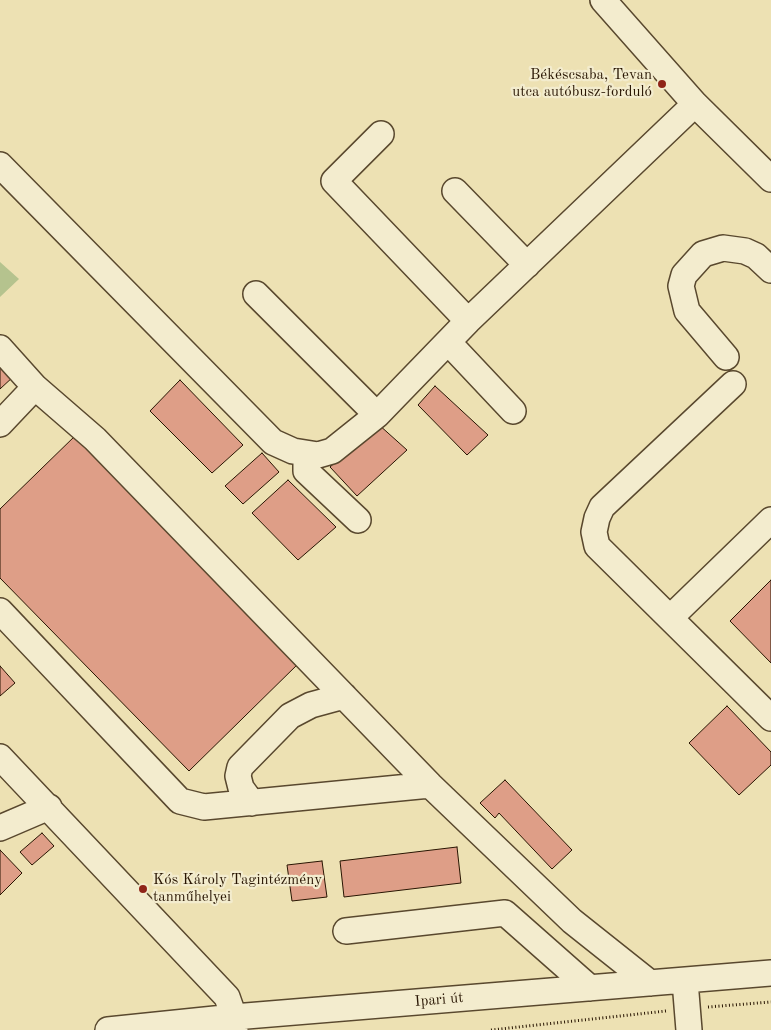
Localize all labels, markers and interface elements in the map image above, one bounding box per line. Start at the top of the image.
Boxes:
place label: Békéscsaba, Tevan utca autóbusz-forduló [512,66,652,101]
marker: Békéscsaba, Tevan utca autóbusz-forduló [656,78,668,90]
place label: Kós Károly Tagintézmény tanműhelyei [153,871,322,906]
marker: Kós Károly Tagintézmény tanműhelyei [137,883,149,895]
street label: Ipari út [414,989,464,1011]

